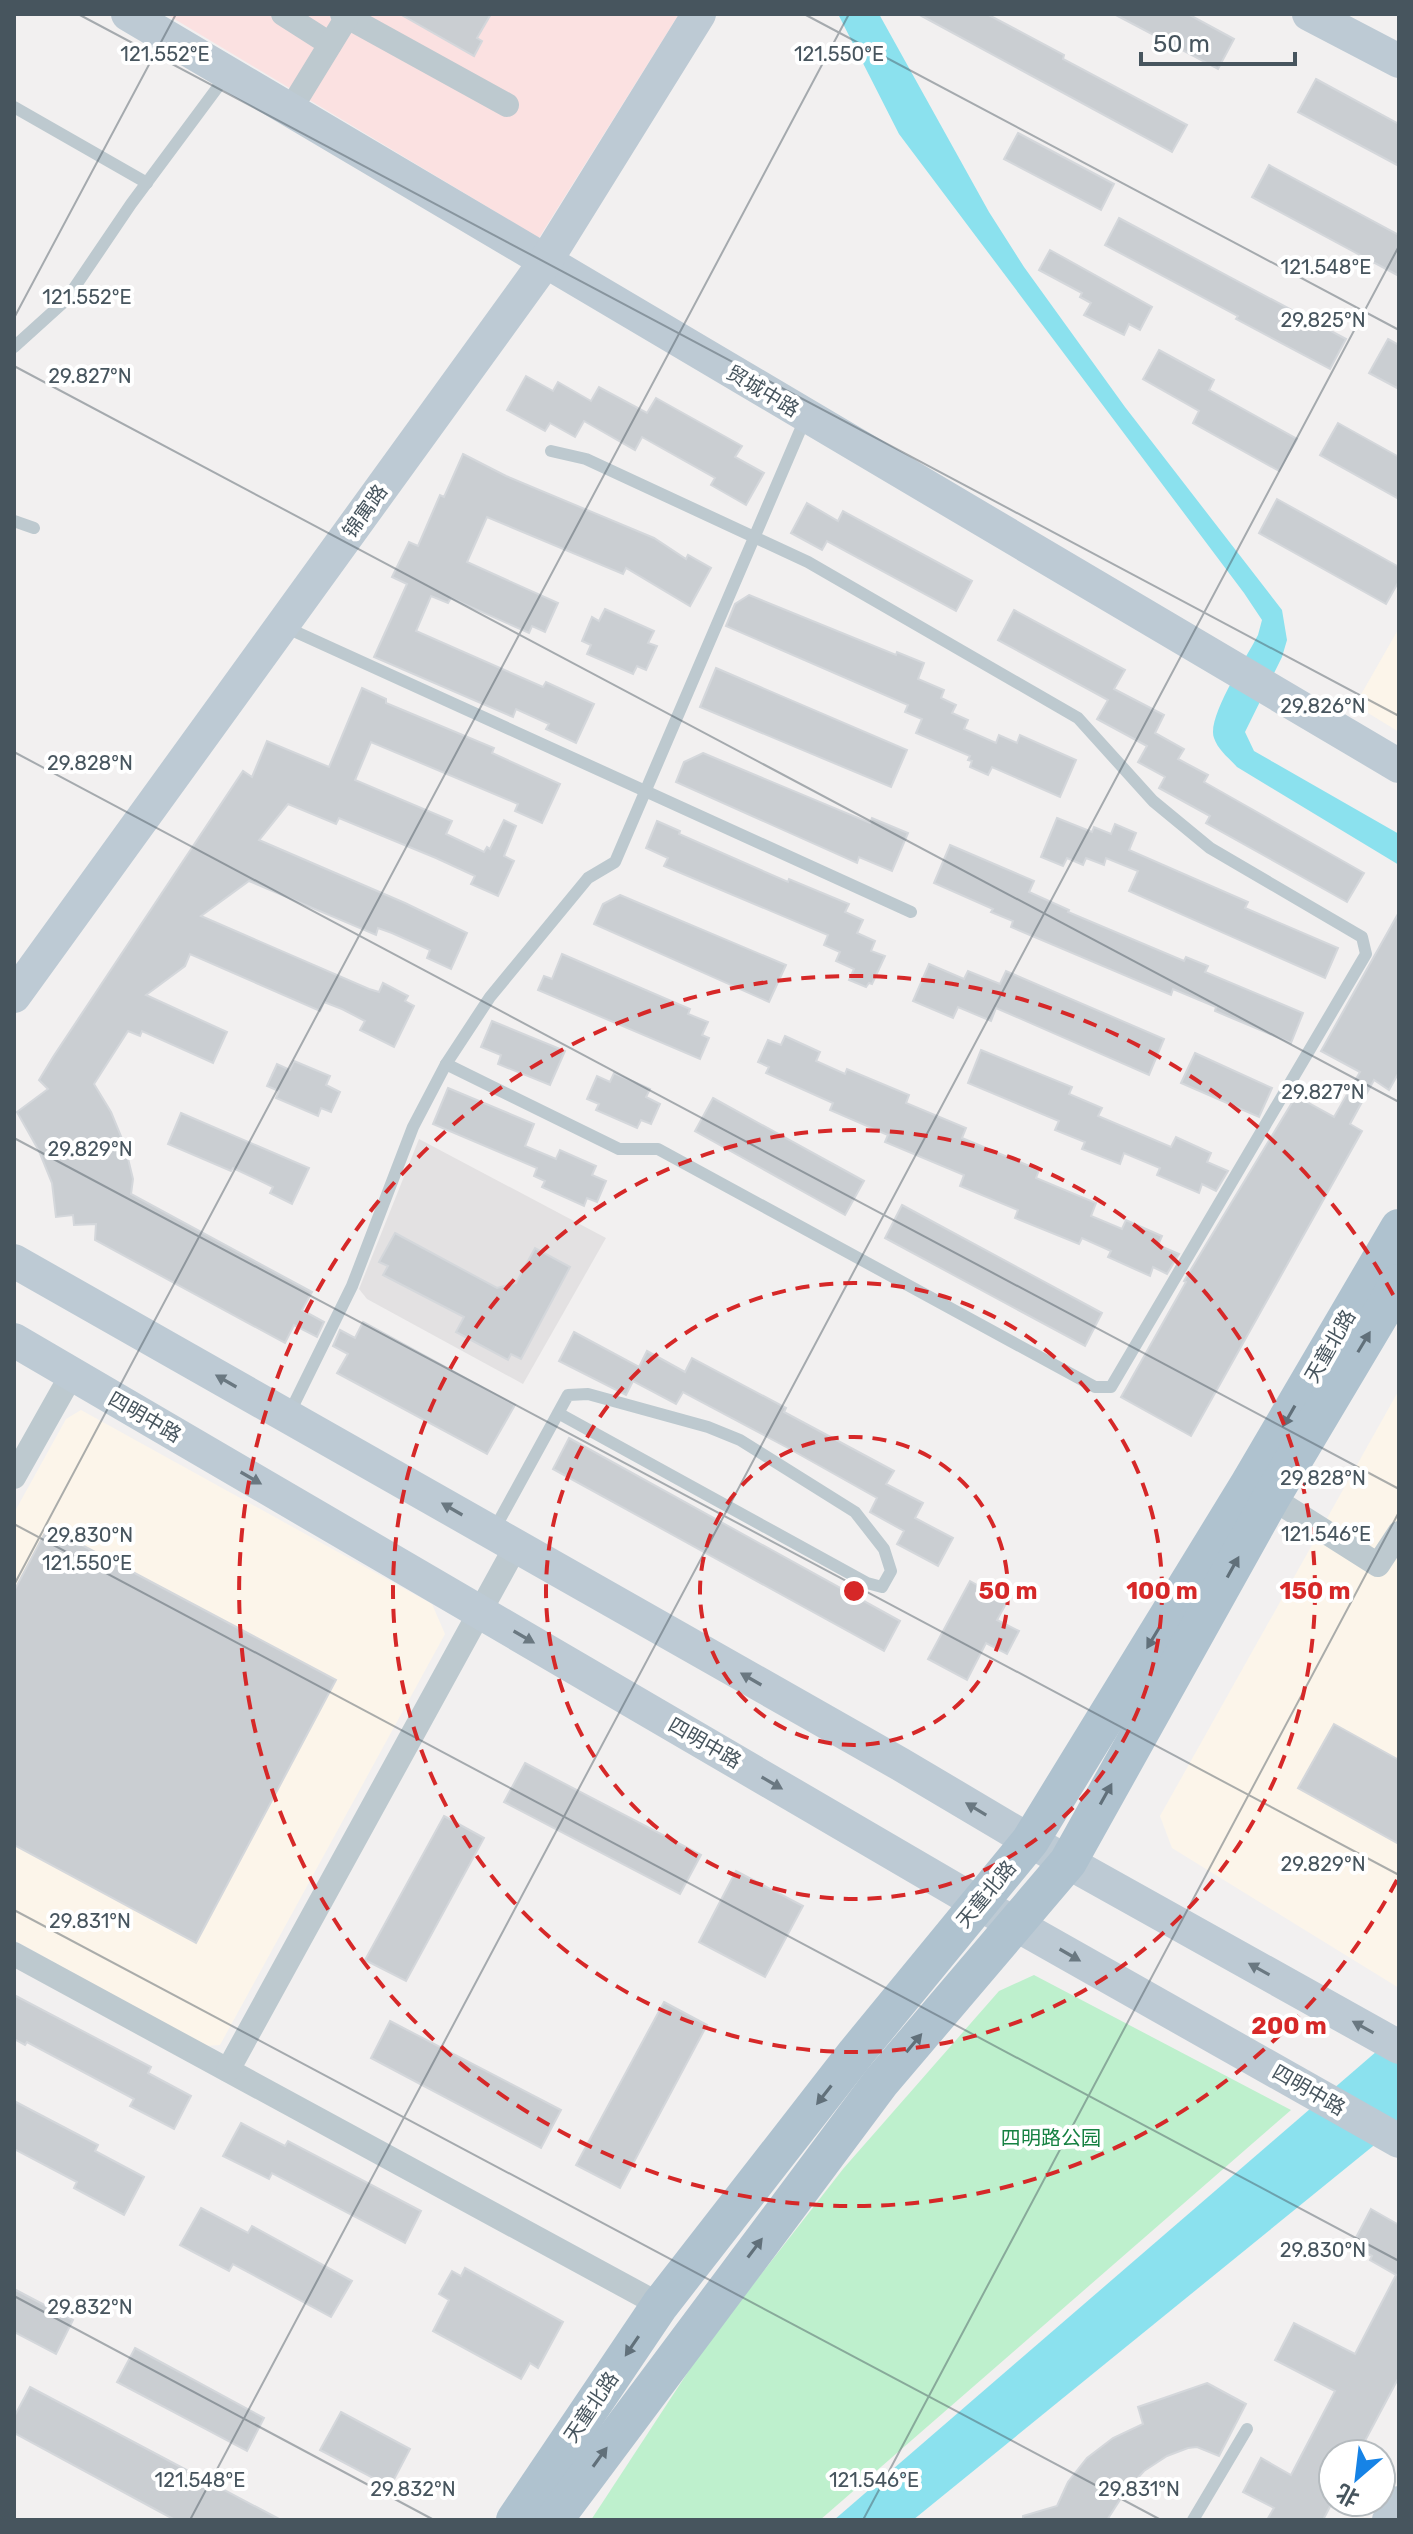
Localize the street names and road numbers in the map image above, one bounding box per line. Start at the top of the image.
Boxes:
street label: 贸城中路 [723,360,803,422]
street label: 锦寓路 [338,480,392,542]
street label: 天童北路 [1300,1305,1360,1387]
street label: 四明中路 [104,1387,186,1447]
street label: 四明中路 [664,1713,746,1773]
street label: 天童北路 [951,1856,1021,1932]
street label: 四明中路 [1268,2060,1350,2120]
street label: 天童北路 [559,2367,623,2447]

